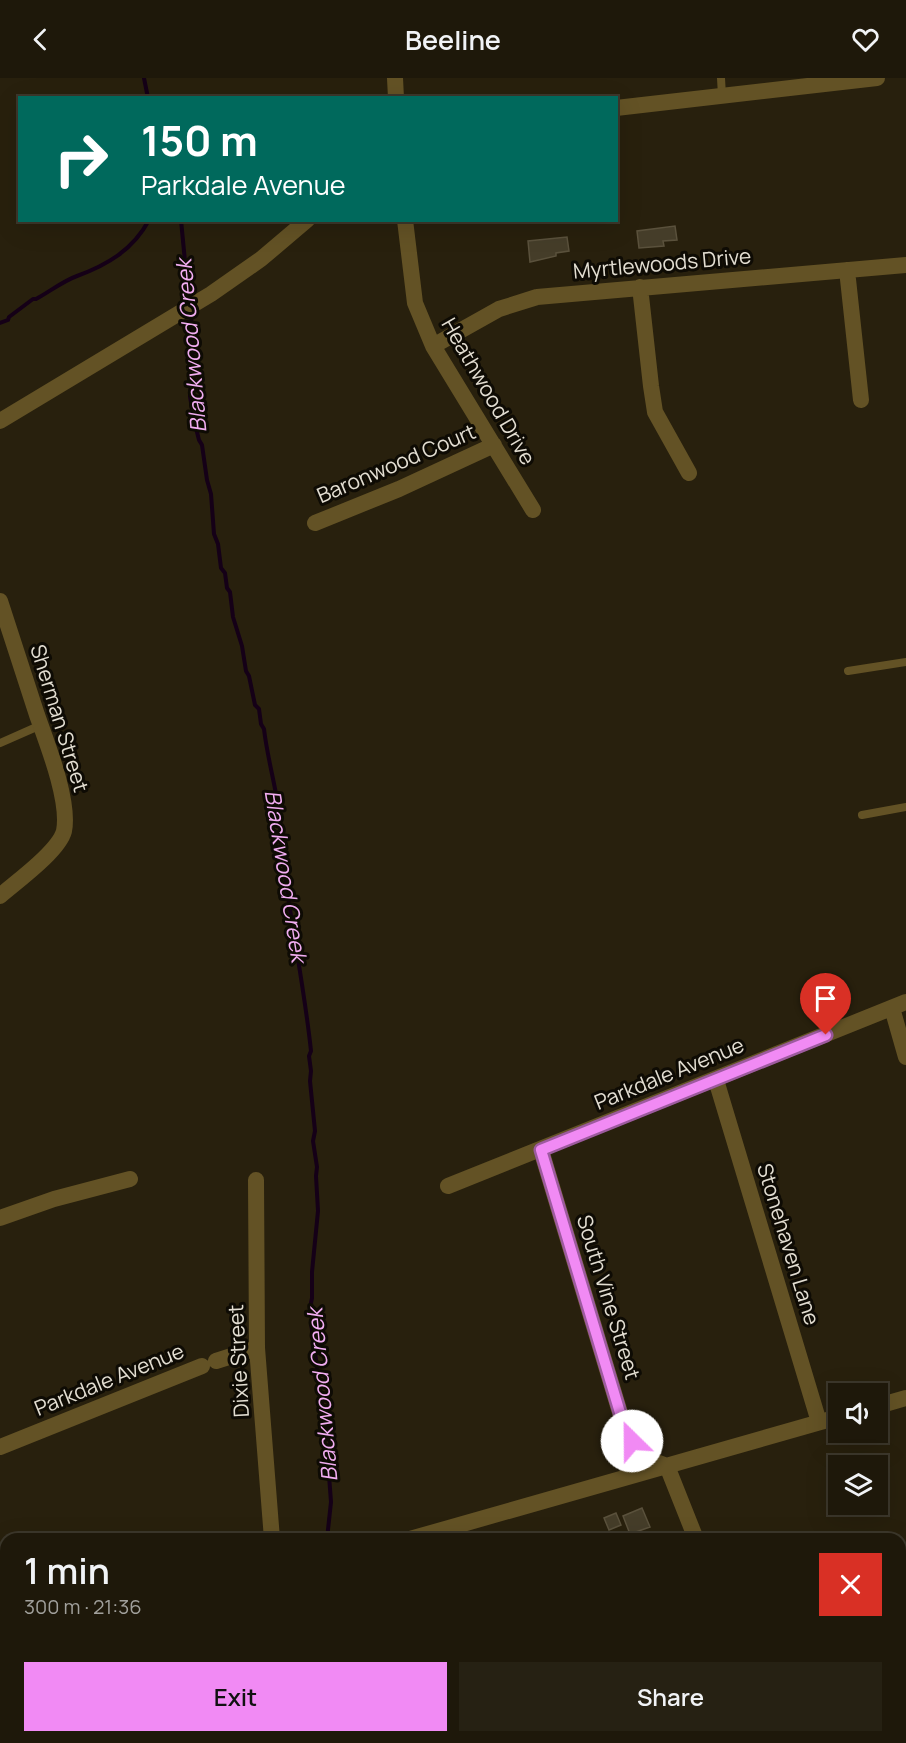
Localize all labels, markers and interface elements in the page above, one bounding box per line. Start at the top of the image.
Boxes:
text: Beeline [405,21,501,58]
icon: back [24,23,57,56]
icon: heart [849,23,882,56]
text: 150 m [141,111,258,169]
icon: right [42,120,120,198]
text: Parkdale Avenue [141,166,345,203]
street label: Myrtlewoods Drive [572,241,752,285]
water label: Blackwood Creek [168,255,214,434]
street label: Heathwood Drive [436,312,542,470]
street label: Baronwood Court [312,417,480,509]
street label: Sherman Street [24,641,96,795]
water label: Blackwood Creek [258,788,315,967]
pin [800,973,851,1035]
icon: arrive [809,982,842,1015]
street label: Parkdale Avenue [590,1030,748,1116]
street label: Stonehaven Lane [751,1160,827,1328]
street label: South Vine Street [571,1211,647,1383]
street label: Dixie Street [221,1304,255,1418]
water label: Blackwood Creek [299,1304,345,1483]
street label: Parkdale Avenue [30,1336,188,1422]
map controls [828,1383,888,1515]
button: sound [828,1383,888,1443]
position arrow [600,1409,664,1473]
button: layers [828,1455,888,1515]
text: 1 min [24,1546,110,1595]
button: close [819,1553,882,1616]
text: 300 m · 21:36 [24,1593,142,1620]
button: Exit [24,1662,447,1731]
button: Share [459,1662,882,1731]

